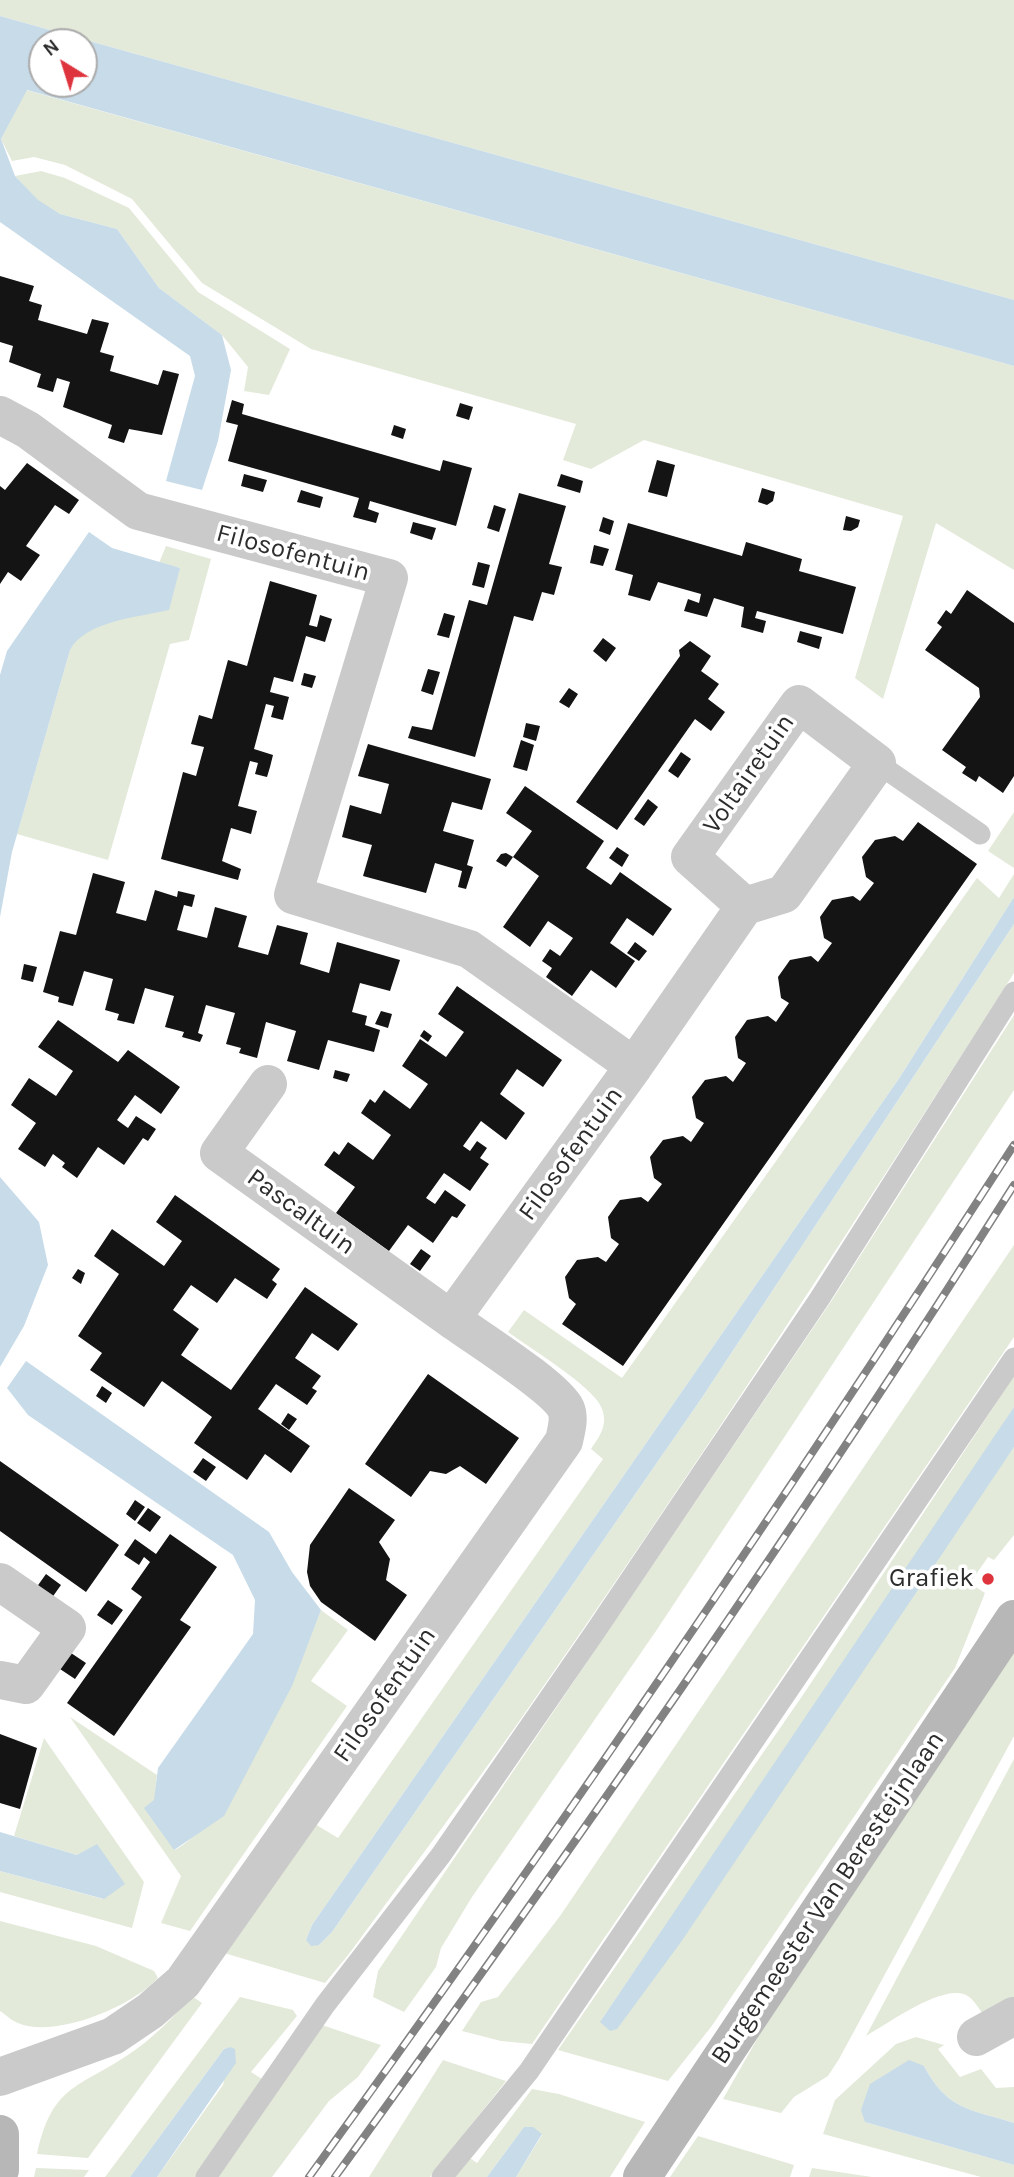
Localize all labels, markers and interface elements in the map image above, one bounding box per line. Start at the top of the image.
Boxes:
north arrow [28,28,98,98]
text: N [39,35,63,61]
street label: Filosofentuin [213,518,373,588]
street label: Voltairetuin [696,708,802,840]
street label: Filosofentuin [512,1081,630,1227]
street label: Pascaltuin [241,1162,361,1262]
place label: Grafiek [889,1563,974,1595]
marker: Grafiek [980,1571,996,1587]
street label: Filosofentuin [327,1621,443,1769]
street label: Burgemeester Van Beresteijnlaan [705,1726,951,2070]

